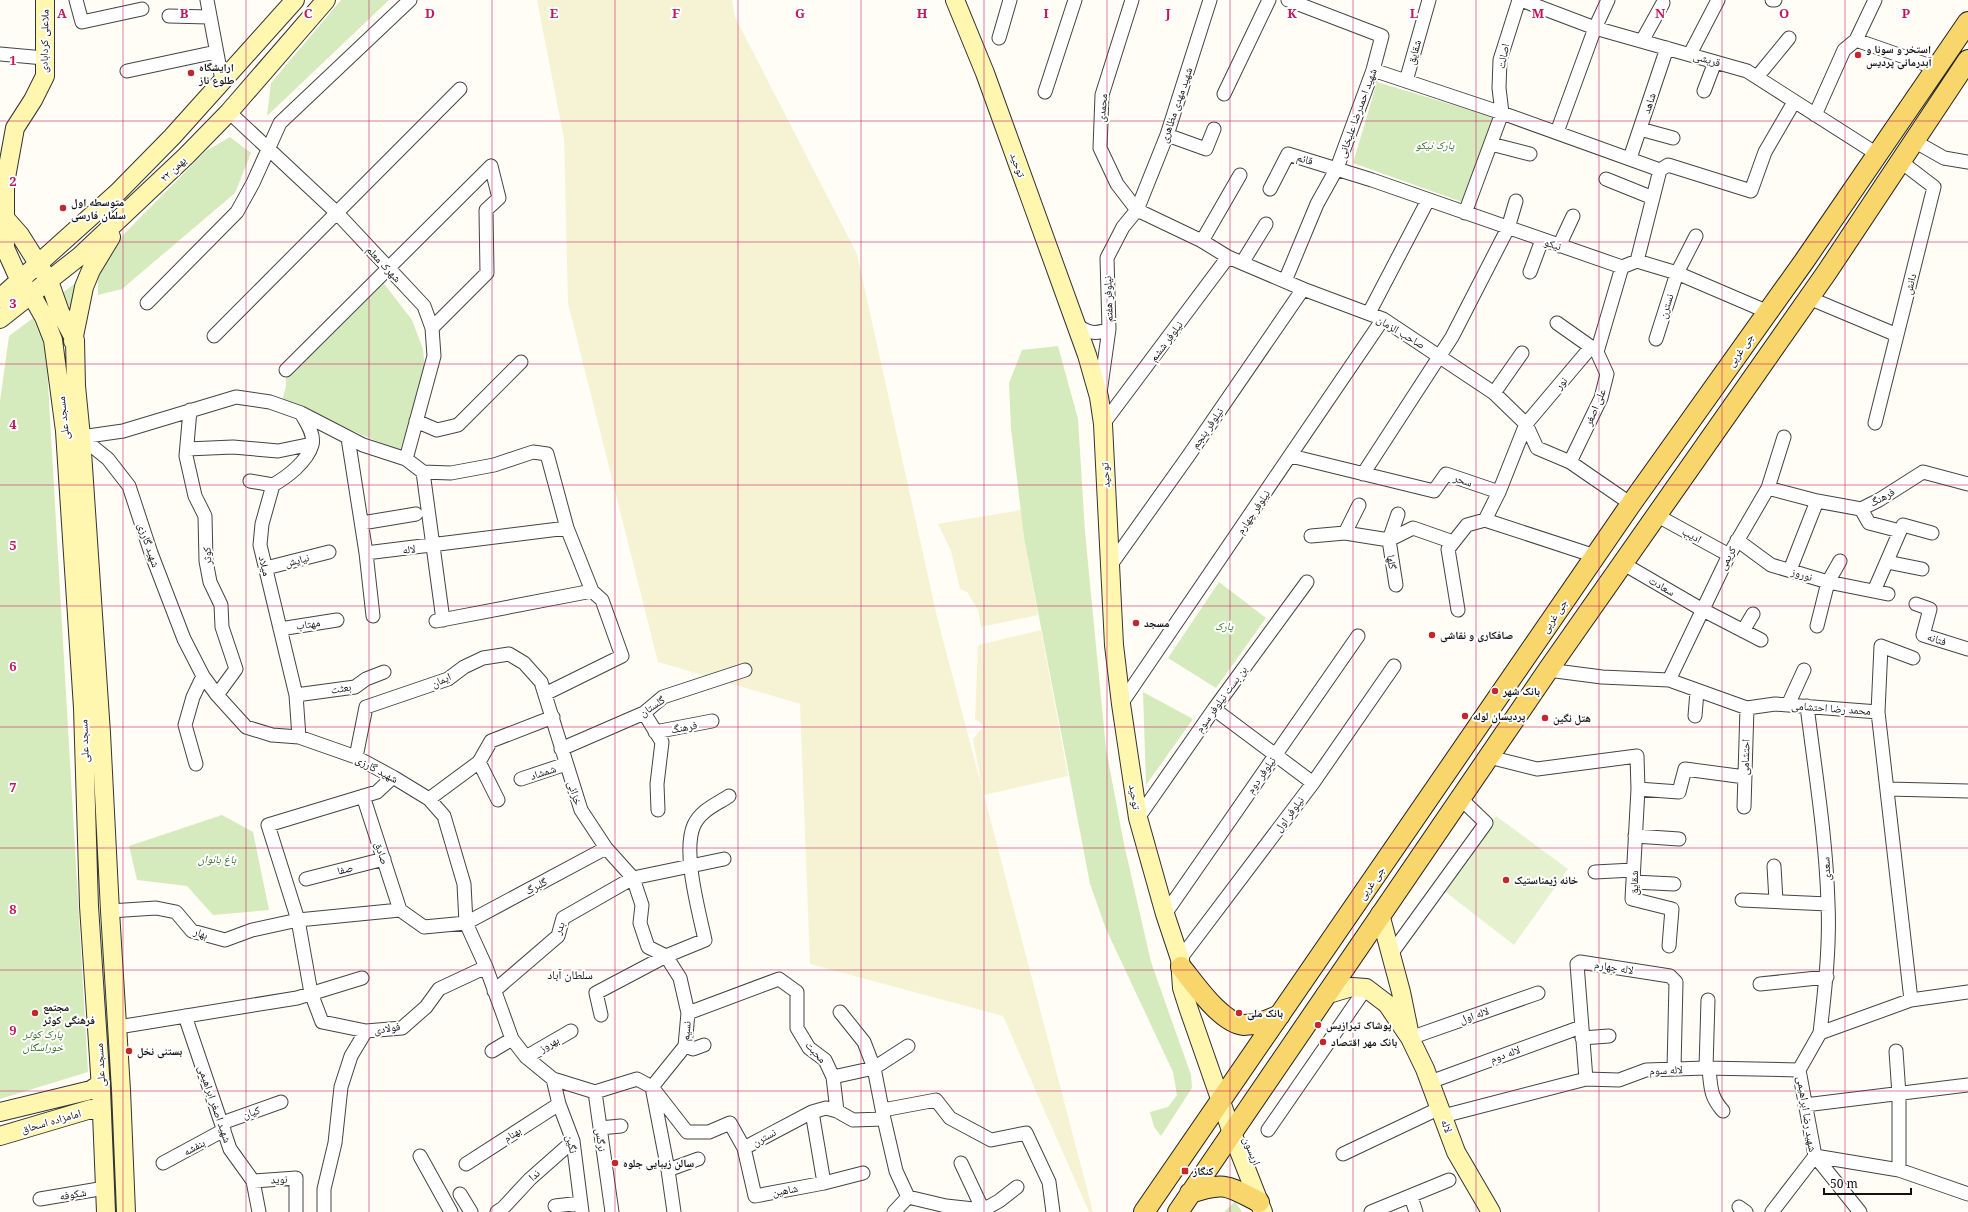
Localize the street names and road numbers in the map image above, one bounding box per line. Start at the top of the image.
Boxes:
street label: ملاعلی کردابادی [35,9,52,73]
street label: شقایق [1403,38,1424,66]
street label: اصالت [1493,42,1512,70]
street label: قریشی [1692,47,1723,70]
street label: شهید مهدی مظاهری [1156,65,1195,145]
street label: شهید احمدرضا علیخانی [1333,66,1380,160]
street label: شاهد [1638,91,1659,115]
street label: محمدی [1093,93,1110,123]
street label: قائم [1295,149,1315,169]
street label: توحید [1007,150,1030,180]
street label: ۲۲ بهمن [156,152,189,185]
street label: نیکو [1543,234,1564,253]
street label: شهرک معلم [363,242,405,286]
street label: دانش [1900,271,1919,296]
street label: نیلوفر هفتم [1099,276,1117,322]
street label: نسترن [1655,292,1677,320]
street label: صاحب الزمان [1374,311,1428,352]
street label: نیلوفر ششم [1145,317,1187,365]
street label: جی غربی [1723,330,1757,370]
street label: نور [1550,373,1570,393]
street label: علی اصغر [1580,386,1609,429]
street label: مسجد علی [53,396,72,440]
street label: نیلوفر پنجم [1187,404,1227,452]
street label: توحید [1096,461,1113,488]
street label: سحر [1451,469,1475,490]
street label: فرهنگ [1867,483,1897,510]
street label: نیلوفر چهارم [1232,487,1273,537]
street label: شهید گارزی [135,521,164,569]
street label: ادیب [1680,523,1705,546]
street label: لاله [402,540,416,557]
street label: کریمی [1714,543,1739,572]
street label: کوثر [198,546,215,567]
street label: نیایش [283,549,311,570]
street label: میلاد [256,554,275,577]
street label: گلها [1384,554,1401,571]
street label: نوروز [1789,563,1815,584]
street label: سعادت [1647,572,1678,599]
street label: جی غربی [1537,596,1570,636]
street label: مهتاب [295,614,321,633]
street label: فتانه [1926,628,1949,649]
street label: بن بست نیلوفر سوم [1191,662,1250,735]
street label: ایمان [429,669,453,690]
street label: بعثت [330,678,352,697]
street label: گلستان [636,692,668,719]
street label: محمد رضا احتشامی [1791,697,1871,718]
street label: فرهنگ [670,717,699,736]
street label: مسجد علی [75,719,92,763]
street label: احتشامی [1736,739,1753,775]
street label: شهید گارزی [353,751,401,786]
street label: نیلوفر دوم [1242,753,1279,796]
street label: شمشاد [528,760,558,783]
street label: خزائی [565,779,586,807]
street label: توحید [1126,783,1145,811]
street label: نیلوفر اول [1270,793,1307,835]
street label: صادق [372,840,393,866]
street label: سعدی [1817,857,1834,881]
street label: صفا [335,859,354,878]
street label: جی غربی [1354,863,1388,903]
street label: شقایق [1626,870,1641,896]
street label: گلبرگ [522,873,550,898]
street label: بدر [549,919,568,937]
street label: بهار [191,923,210,942]
street label: لاله چهارم [1593,956,1635,977]
street label: لاله اول [1457,1002,1491,1027]
street label: فولادی [372,1018,402,1037]
street label: نسیم [677,1020,695,1042]
street label: بهروز [535,1032,562,1056]
street label: محبت [803,1038,830,1066]
street label: لاله دوم [1488,1041,1522,1066]
street label: مسجد علی [91,1043,108,1087]
street label: لاله سوم [1649,1061,1683,1078]
street label: شهید اصغر ابراهیمی [195,1063,236,1145]
street label: شهید رضا ابراهیمی [1794,1075,1821,1153]
street label: کیان [240,1101,262,1122]
street label: امامزاده اسحاق [19,1105,82,1136]
street label: لاله [1438,1117,1457,1135]
street label: بهنام [500,1122,524,1145]
street label: نسترن [749,1124,778,1149]
street label: نرگس [592,1127,611,1152]
street label: نگین [563,1133,582,1155]
street label: بنفشه [180,1134,207,1159]
street label: اریسون [1240,1134,1265,1167]
street label: ندا [525,1165,543,1184]
street label: نوید [270,1171,288,1186]
street label: شاهین [771,1180,799,1199]
street label: شکوفه [58,1184,87,1203]

